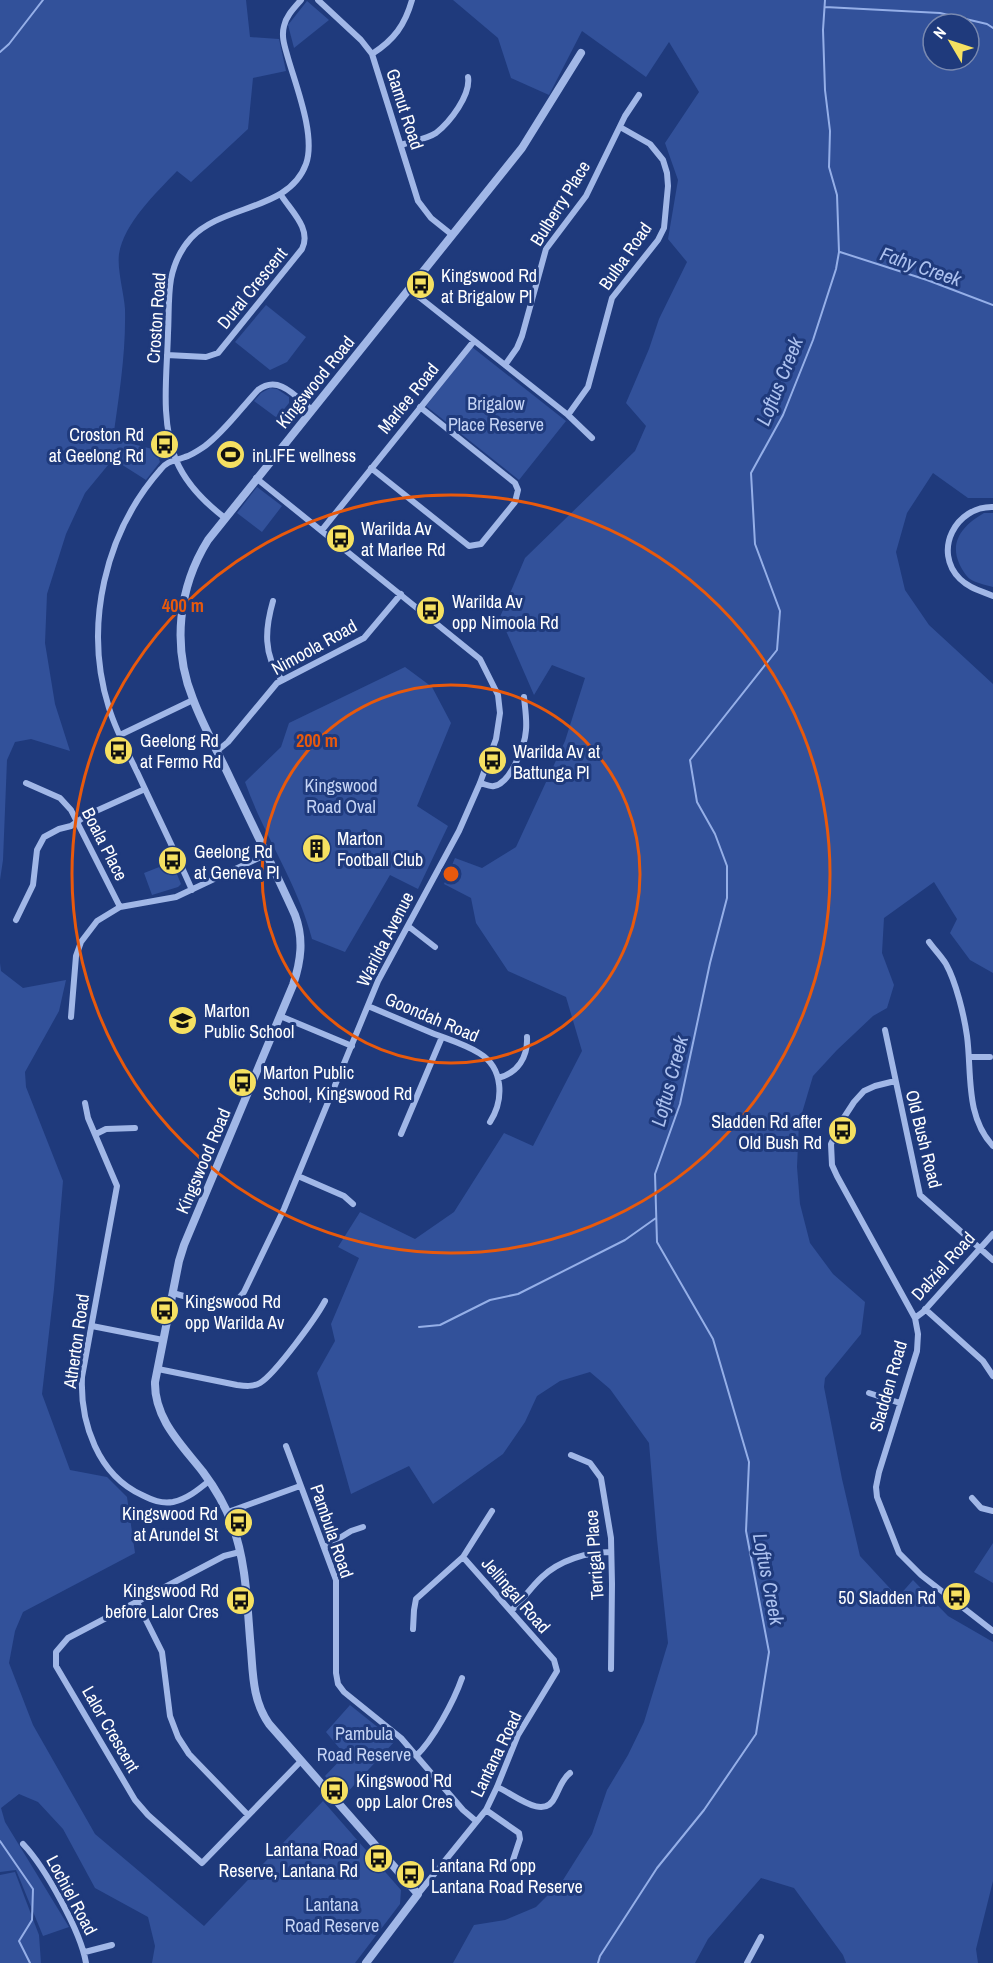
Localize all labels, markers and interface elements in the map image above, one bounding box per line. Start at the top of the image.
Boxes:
north arrow [921,12,981,72]
text: N [928,22,951,43]
street label: Gamut Road [380,65,430,153]
street label: Bulberry Place [524,156,596,250]
street label: Bulba Road [593,217,657,295]
water label: Fahy Creek [877,240,966,293]
street label: Dural Crescent [211,242,293,334]
place label: Kingswood Rd at Brigalow Pl [441,263,537,309]
bus stop icon: Kingswood Rd at Brigalow Pl [404,269,436,301]
street label: Croston Road [140,272,172,364]
street label: Kingswood Road [270,330,360,434]
water label: Loftus Creek [749,332,809,429]
street label: Marlee Road [372,357,444,439]
park label: Brigalow Place Reserve [448,391,544,437]
place label: Croston Rd at Geelong Rd [49,422,144,468]
bus stop icon: Croston Rd at Geelong Rd [149,428,181,460]
sports icon: inLIFE wellness [215,439,247,471]
place label: inLIFE wellness [252,443,356,468]
place label: Warilda Av at Marlee Rd [361,516,446,562]
bus stop icon: Warilda Av at Marlee Rd [324,522,356,554]
place label: Warilda Av opp Nimoola Rd [452,589,559,635]
text: 400 m [162,593,204,618]
bus stop icon: Warilda Av opp Nimoola Rd [415,595,447,627]
street label: Nimoola Road [267,613,361,681]
place label: Geelong Rd at Fermo Rd [140,728,221,774]
text: 200 m [296,728,338,753]
bus stop icon: Geelong Rd at Fermo Rd [103,734,135,766]
place label: Warilda Av at Battunga Pl [513,739,600,785]
bus stop icon: Warilda Av at Battunga Pl [476,745,508,777]
park label: Kingswood Road Oval [304,773,378,819]
street label: Boala Place [76,803,134,885]
place label: Marton Football Club [337,826,423,872]
building icon: Marton Football Club [300,832,332,864]
place label: Geelong Rd at Geneva Pl [194,839,279,885]
bus stop icon: Geelong Rd at Geneva Pl [157,845,189,877]
centre of rings [441,864,461,884]
street label: Warilda Avenue [350,887,420,991]
street label: Goondah Road [381,986,483,1048]
place label: Marton Public School [204,998,294,1044]
school or university icon: Marton Public School [167,1004,199,1036]
water label: Loftus Creek [644,1032,694,1129]
place label: Marton Public School, Kingswood Rd [263,1060,412,1106]
bus stop icon: Marton Public School, Kingswood Rd [226,1066,258,1098]
street label: Old Bush Road [900,1087,948,1191]
street label: Kingswood Road [170,1104,236,1218]
place label: Sladden Rd after Old Bush Rd [711,1109,822,1155]
bus stop icon: Sladden Rd after Old Bush Rd [827,1115,859,1147]
street label: Dalziel Road [905,1226,981,1306]
place label: Kingswood Rd opp Warilda Av [185,1289,285,1335]
street label: Atherton Road [57,1292,95,1391]
bus stop icon: Kingswood Rd opp Warilda Av [148,1295,180,1327]
street label: Sladden Road [863,1338,913,1434]
street label: Pambula Road [304,1481,360,1581]
place label: Kingswood Rd at Arundel St [122,1501,218,1547]
bus stop icon: Kingswood Rd at Arundel St [223,1507,255,1539]
street label: Terrigal Place [578,1509,610,1601]
water label: Loftus Creek [747,1531,791,1628]
street label: Jellingal Road [476,1552,556,1638]
place label: Kingswood Rd before Lalor Cres [105,1578,219,1624]
bus stop icon: 50 Sladden Rd [941,1581,973,1613]
bus stop icon: Kingswood Rd before Lalor Cres [224,1584,256,1616]
place label: 50 Sladden Rd [838,1585,936,1610]
street label: Lalor Crescent [76,1681,146,1777]
street label: Lantana Road [464,1707,528,1801]
park label: Pambula Road Reserve [317,1721,411,1767]
place label: Kingswood Rd opp Lalor Cres [356,1768,453,1814]
bus stop icon: Kingswood Rd opp Lalor Cres [319,1774,351,1806]
place label: Lantana Road Reserve, Lantana Rd [219,1837,358,1883]
bus stop icon: Lantana Road Reserve, Lantana Rd [363,1843,395,1875]
street label: Lochiel Road [41,1851,103,1939]
place label: Lantana Rd opp Lantana Road Reserve [431,1853,583,1899]
bus stop icon: Lantana Rd opp Lantana Road Reserve [394,1859,426,1891]
park label: Lantana Road Reserve [285,1892,379,1938]

